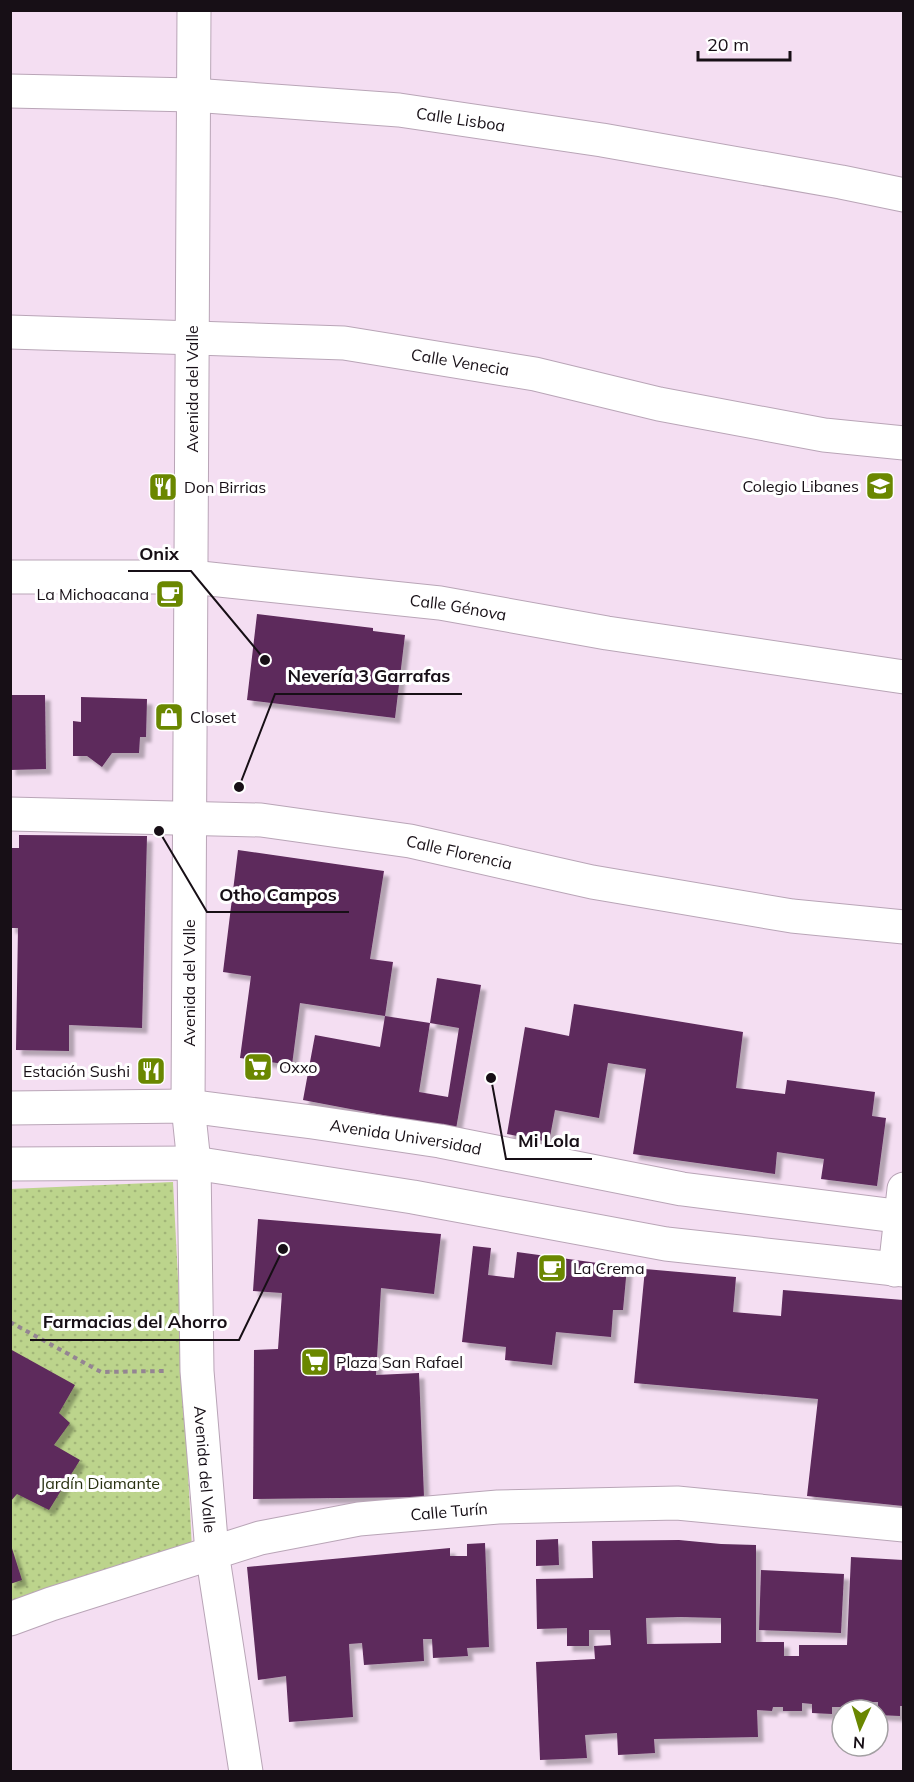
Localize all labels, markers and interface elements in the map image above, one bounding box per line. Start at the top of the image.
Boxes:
scale bar [698,24,790,62]
text: 20 m [707,33,749,56]
street label: Calle Lisboa [415,103,507,136]
street label: Avenida del Valle [182,325,202,453]
street label: Calle Venecia [410,344,511,380]
school or university icon: Colegio Libanes [864,470,896,502]
restaurant icon: Don Birrias [147,471,179,503]
place label: Colegio Libanes [742,476,859,496]
place label: Don Birrias [184,477,266,497]
callout: Onix [128,535,191,571]
text: Onix [139,542,180,565]
cafe icon: La Michoacana [154,578,186,610]
place label: La Michoacana [37,584,149,604]
street label: Calle Génova [409,590,508,625]
callout: Nevería 3 Garrafas [275,658,462,694]
text: Nevería 3 Garrafas [288,664,450,687]
shop icon: Closet [153,701,185,733]
place label: Closet [190,707,237,727]
street label: Calle Florencia [404,830,514,874]
callout: Otho Campos [207,876,349,912]
text: Otho Campos [219,883,337,906]
street label: Avenida del Valle [179,919,199,1047]
supermarket icon: Oxxo [242,1051,274,1083]
restaurant icon: Estación Sushi [135,1055,167,1087]
place label: Oxxo [279,1057,317,1077]
place label: Estación Sushi [23,1061,130,1081]
street label: Avenida Universidad [329,1115,483,1159]
callout: Mi Lola [506,1123,592,1159]
text: Mi Lola [518,1129,580,1152]
cafe icon: La Crema [536,1252,568,1284]
place label: La Crema [573,1258,645,1278]
callout: Farmacias del Ahorro [30,1304,239,1340]
text: Farmacias del Ahorro [43,1310,227,1333]
supermarket icon: Plaza San Rafael [299,1346,331,1378]
place label: Plaza San Rafael [336,1352,463,1372]
street label: Avenida del Valle [190,1405,220,1534]
park label: Jardín Diamante [40,1473,160,1493]
street label: Calle Turín [410,1498,489,1525]
north arrow [830,1698,890,1758]
text: N [852,1733,866,1753]

